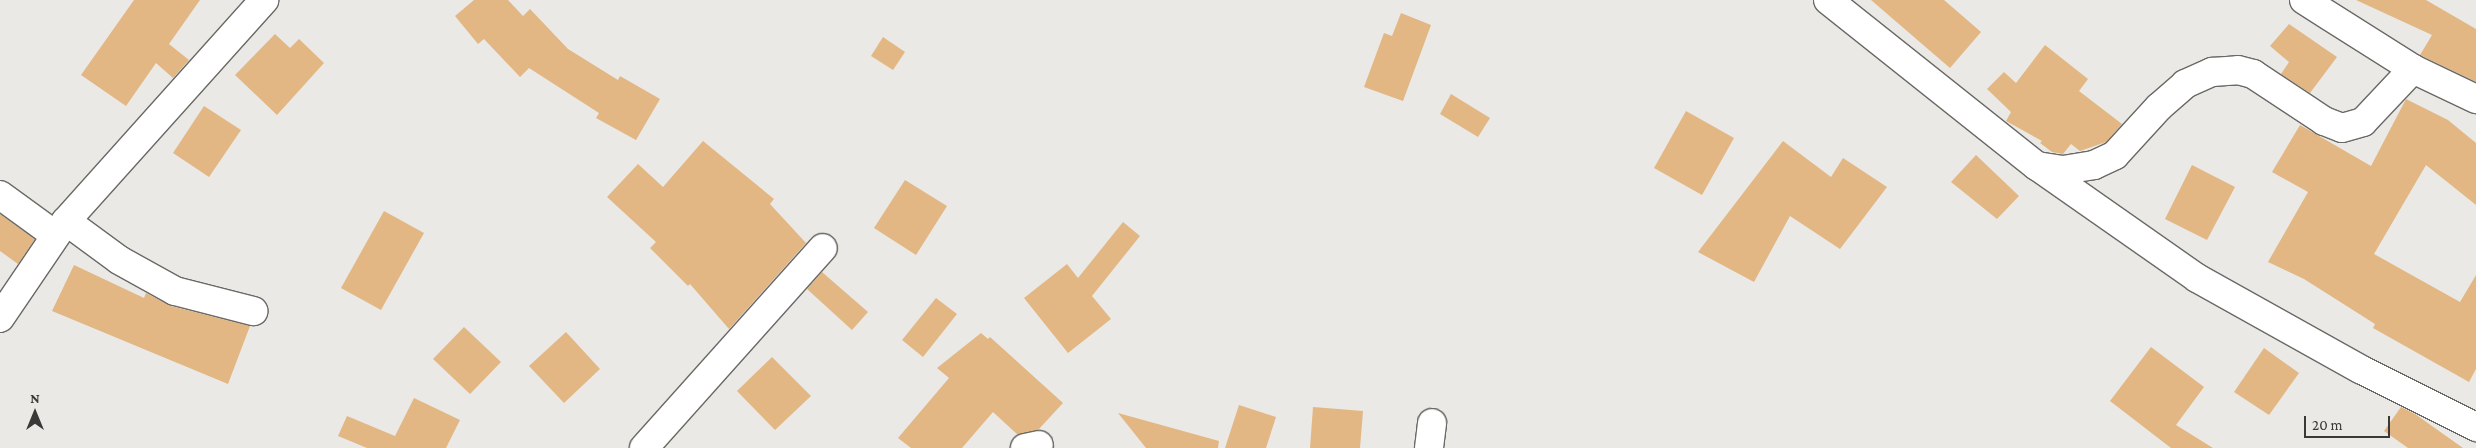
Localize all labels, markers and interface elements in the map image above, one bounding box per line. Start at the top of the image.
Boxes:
north arrow [10,388,60,438]
text: N [30,390,40,406]
scale bar [2306,406,2392,438]
text: 20 m [2312,417,2343,433]

